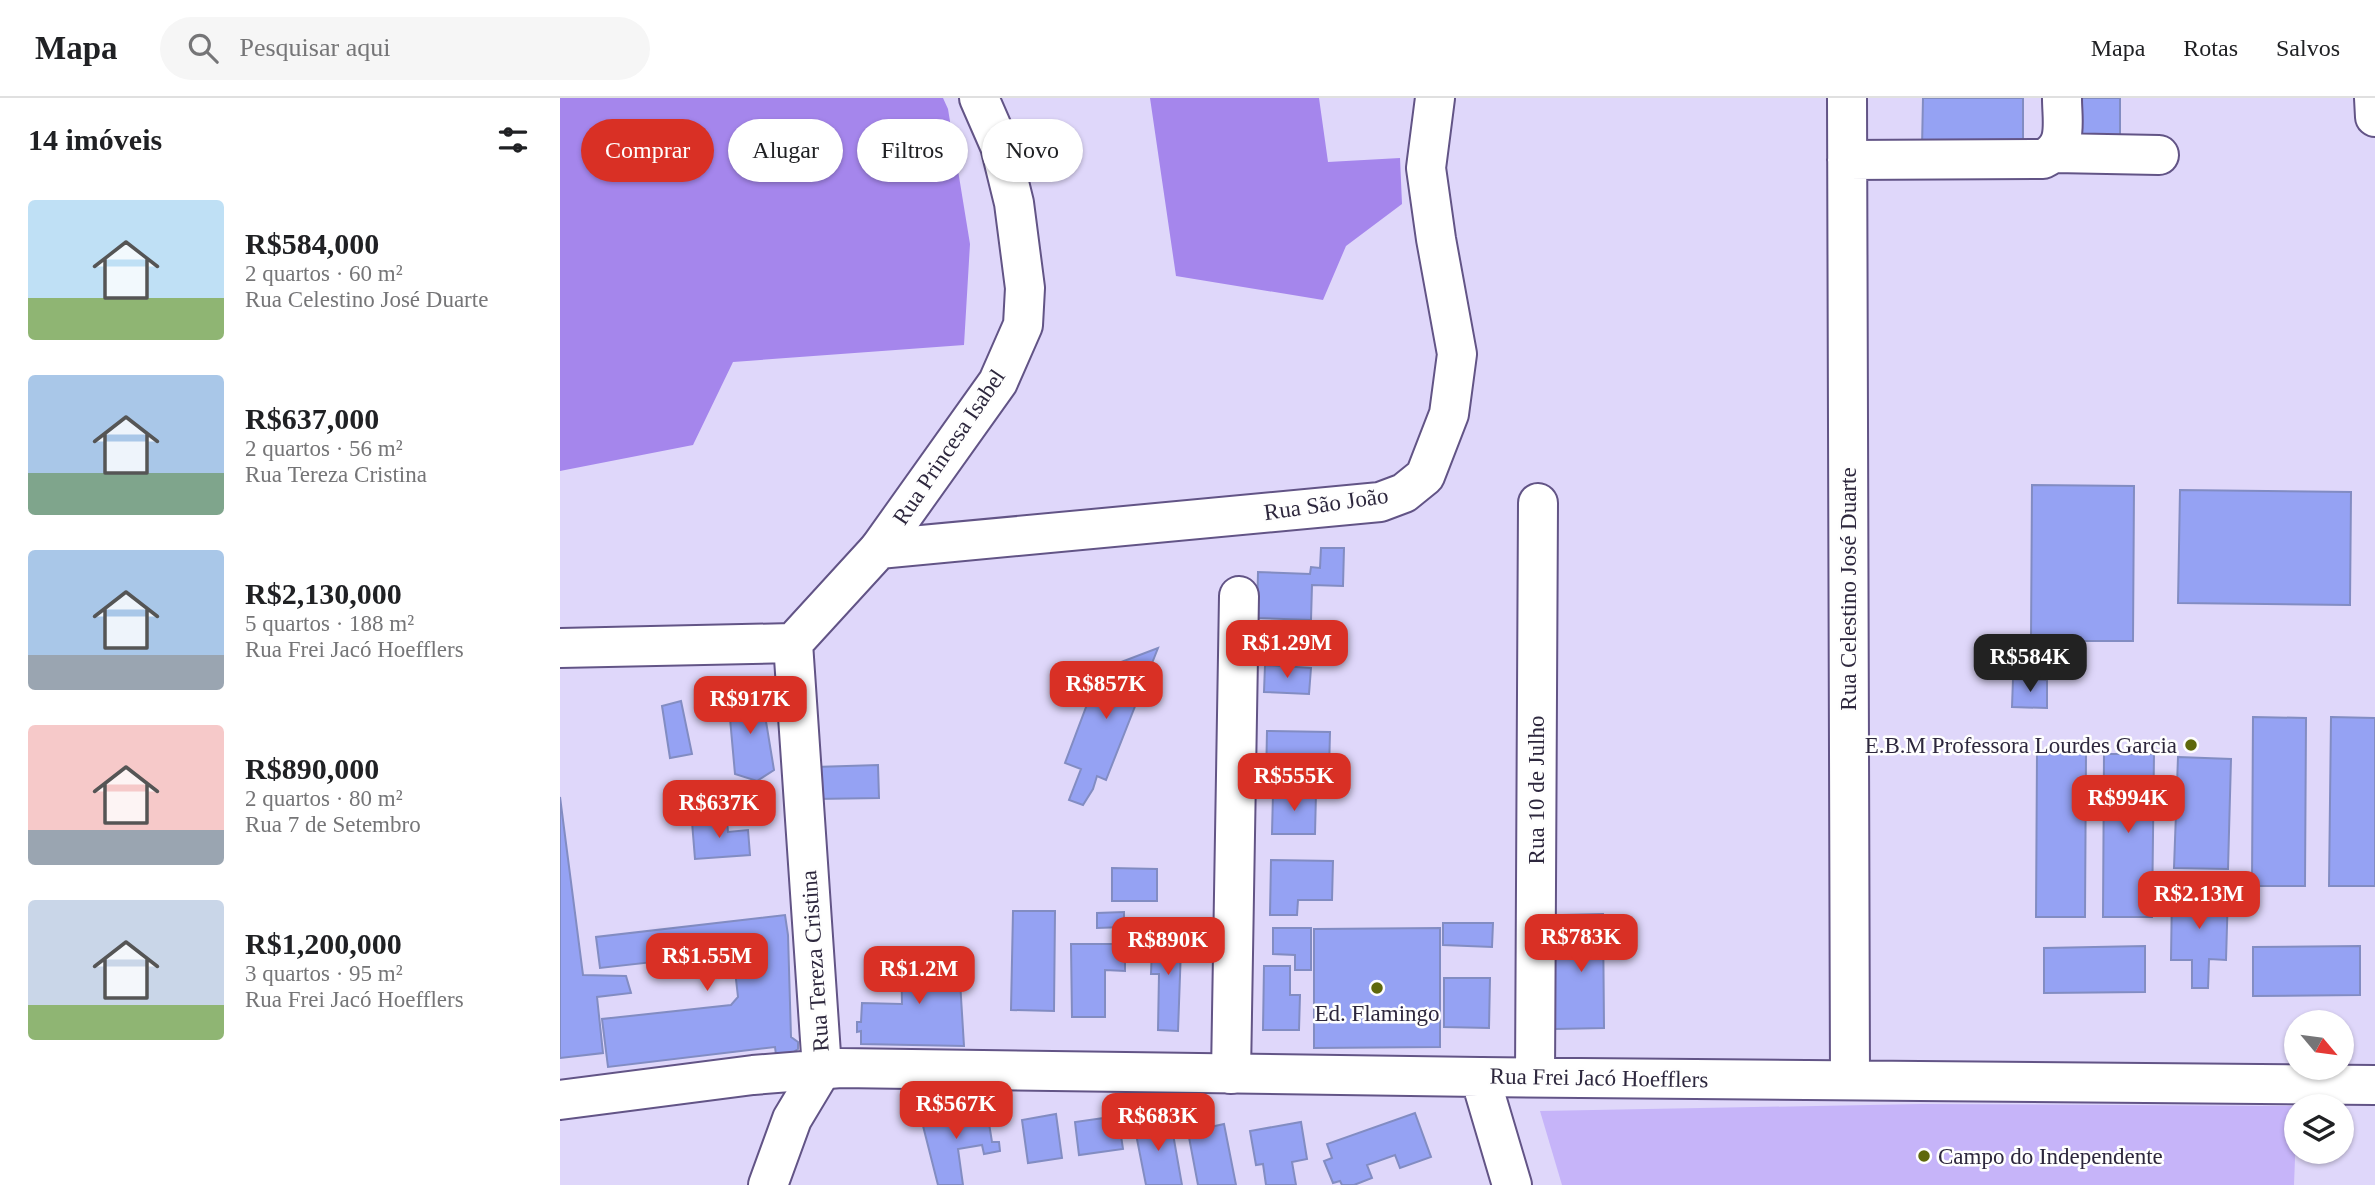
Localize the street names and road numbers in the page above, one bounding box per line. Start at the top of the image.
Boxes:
street label: Rua Princesa Isabel [888,365,1010,529]
street label: Rua Celestino José Duarte [1836,467,1861,711]
street label: Rua São João [1262,483,1390,525]
street label: Rua 10 de Julho [1524,716,1549,864]
street label: Rua Tereza Cristina [796,869,834,1053]
street label: Rua Frei Jacó Hoefflers [1489,1064,1709,1092]

